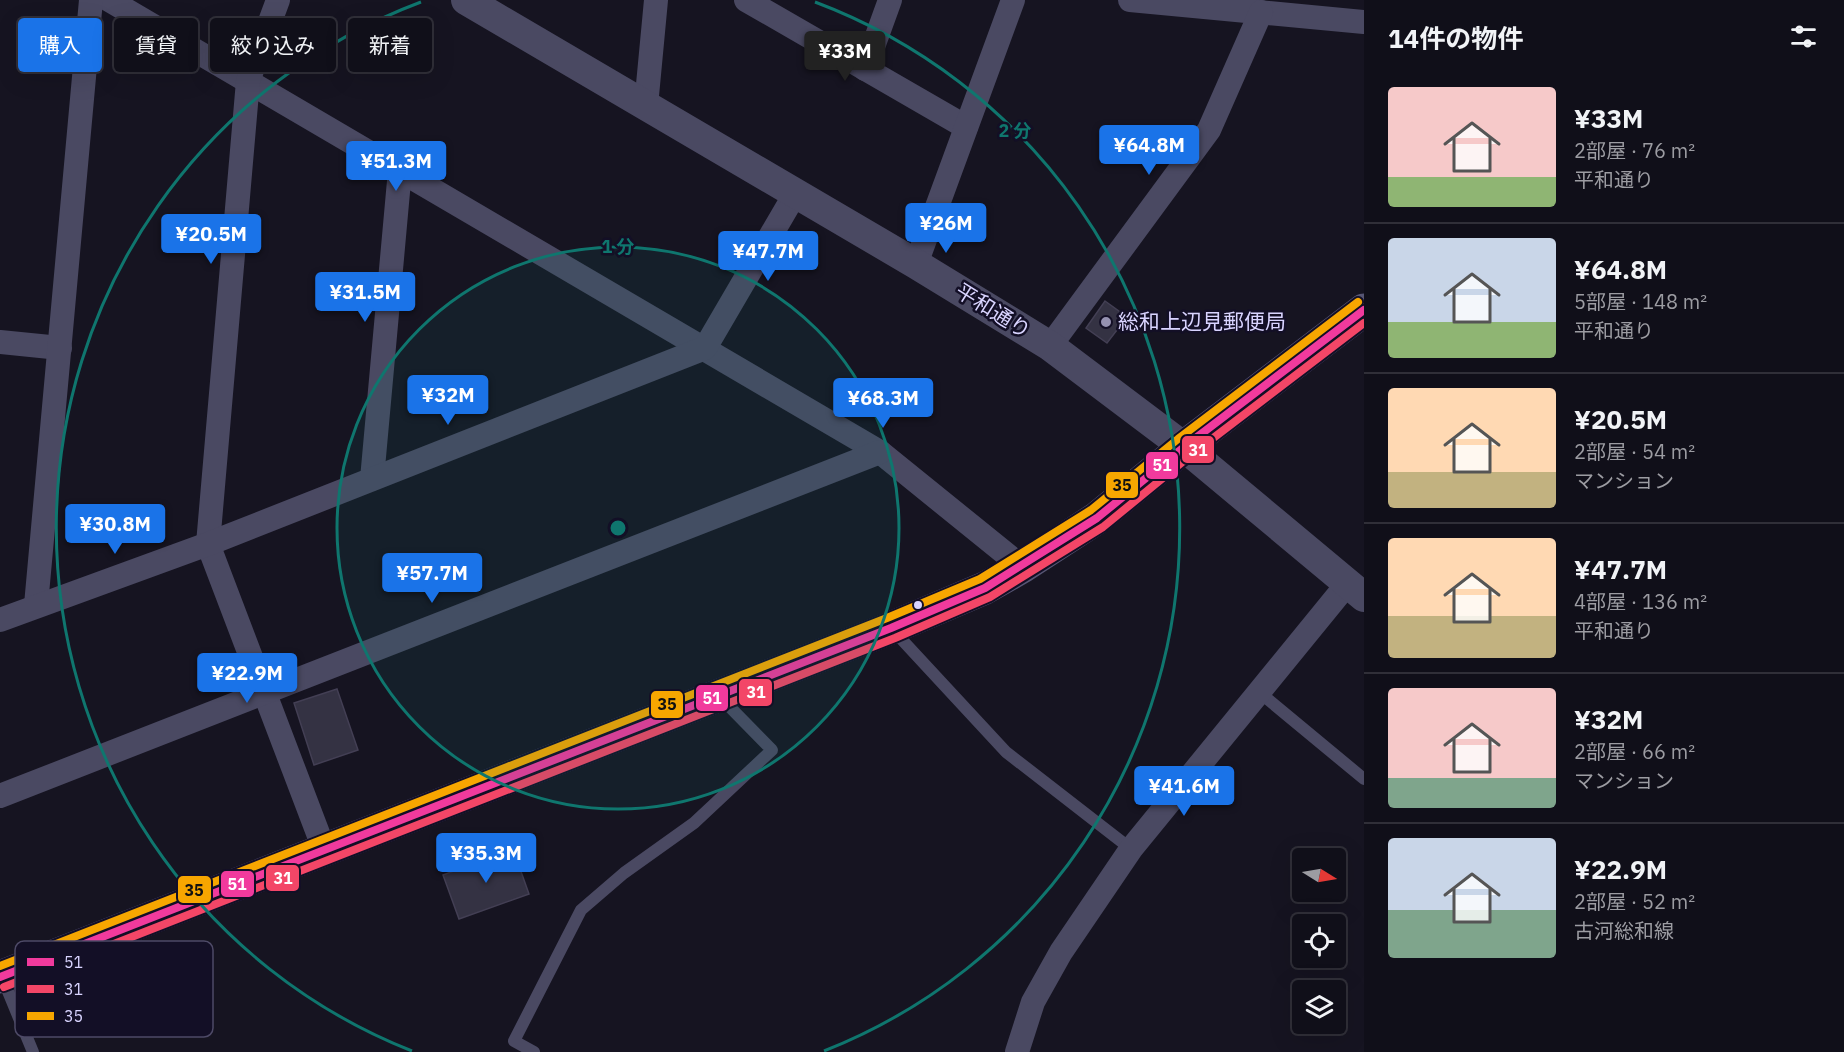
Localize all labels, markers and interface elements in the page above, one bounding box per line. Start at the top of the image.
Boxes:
chip: 購入 [18,18,102,72]
chip: 賃貸 [114,18,198,72]
chip: 絞り込み [210,18,336,72]
chip: 新着 [348,18,432,72]
icon: filters [1787,20,1820,53]
text: 14件の物件 [1388,21,1523,55]
pin: ¥33M [809,31,881,82]
text: ¥33M [818,37,872,64]
text: ¥33M [1574,101,1643,135]
icon: home [1436,111,1508,183]
text: 2 分 [998,119,1032,142]
pin: ¥64.8M [1100,125,1198,176]
text: ¥64.8M [1113,131,1185,158]
text: 2部屋 · 76 m² [1574,137,1695,164]
pin: ¥51.3M [347,141,445,192]
text: ¥51.3M [360,147,432,174]
text: 平和通り [1574,166,1654,193]
pin: ¥26M [910,203,982,254]
text: ¥26M [919,209,973,236]
pin: ¥20.5M [162,214,260,265]
text: ¥20.5M [175,220,247,247]
pin: ¥47.7M [719,231,817,282]
text: 1 分 [601,235,635,258]
text: ¥47.7M [732,237,804,264]
text: ¥64.8M [1574,252,1667,286]
icon: home [1436,262,1508,334]
pin: ¥31.5M [316,272,414,323]
street label: 平和通り [950,276,1037,344]
text: ¥31.5M [329,278,401,305]
text: 5部屋 · 148 m² [1574,288,1707,315]
place label: 総和上辺見郵便局 [1118,307,1286,335]
marker: 総和上辺見郵便局 [1099,315,1113,329]
text: 平和通り [1574,317,1654,344]
pin: ¥32M [412,375,484,426]
pin: ¥68.3M [834,378,932,429]
text: ¥32M [421,381,475,408]
text: ¥68.3M [847,384,919,411]
text: ¥20.5M [1574,402,1667,436]
icon: home [1436,412,1508,484]
line badge: 31 [1181,435,1215,464]
text: 2部屋 · 54 m² [1574,438,1695,465]
text: 31 [1188,440,1208,460]
line badge: 51 [1145,451,1179,480]
text: 51 [1152,455,1172,475]
text: マンション [1574,467,1674,494]
line badge: 35 [1105,471,1139,499]
text: 35 [1112,475,1132,495]
pin: ¥30.8M [66,504,164,555]
text: ¥30.8M [79,510,151,537]
centre of rings [608,518,628,538]
text: ¥47.7M [1574,552,1667,586]
pin: ¥57.7M [383,553,481,604]
text: ¥57.7M [396,559,468,586]
icon: home [1436,562,1508,634]
text: 4部屋 · 136 m² [1574,588,1707,615]
unlabelled marker [912,599,924,611]
text: 平和通り [1574,617,1654,644]
pin: ¥22.9M [198,653,296,704]
text: ¥22.9M [211,659,283,686]
line badge: 31 [738,678,773,707]
text: 31 [746,682,766,702]
line badge: 51 [695,684,729,712]
text: 51 [702,688,722,708]
line badge: 35 [650,690,684,719]
text: 35 [657,694,677,714]
text: ¥32M [1574,702,1643,736]
icon: home [1436,712,1508,784]
text: 2部屋 · 66 m² [1574,738,1695,765]
pin: ¥41.6M [1135,766,1233,817]
text: マンション [1574,767,1674,794]
text: ¥41.6M [1148,772,1220,799]
pin: ¥35.3M [437,833,535,884]
text: ¥35.3M [450,839,522,866]
north arrow [1292,848,1346,902]
map controls [1292,848,1346,1034]
text: ¥22.9M [1574,852,1667,886]
icon: home [1436,862,1508,934]
line badge: 31 [265,864,300,892]
text: 31 [273,868,293,888]
line badge: 51 [220,870,255,898]
text: 51 [227,874,247,894]
line badge: 35 [177,875,212,904]
text: 35 [184,880,204,900]
text: 2部屋 · 52 m² [1574,888,1695,915]
button: locate [1292,914,1346,968]
text: 古河総和線 [1574,917,1674,944]
legend [15,941,213,1037]
text: 51 [64,952,83,972]
text: 31 [64,979,83,999]
button: layers [1292,980,1346,1034]
text: 35 [64,1006,83,1026]

